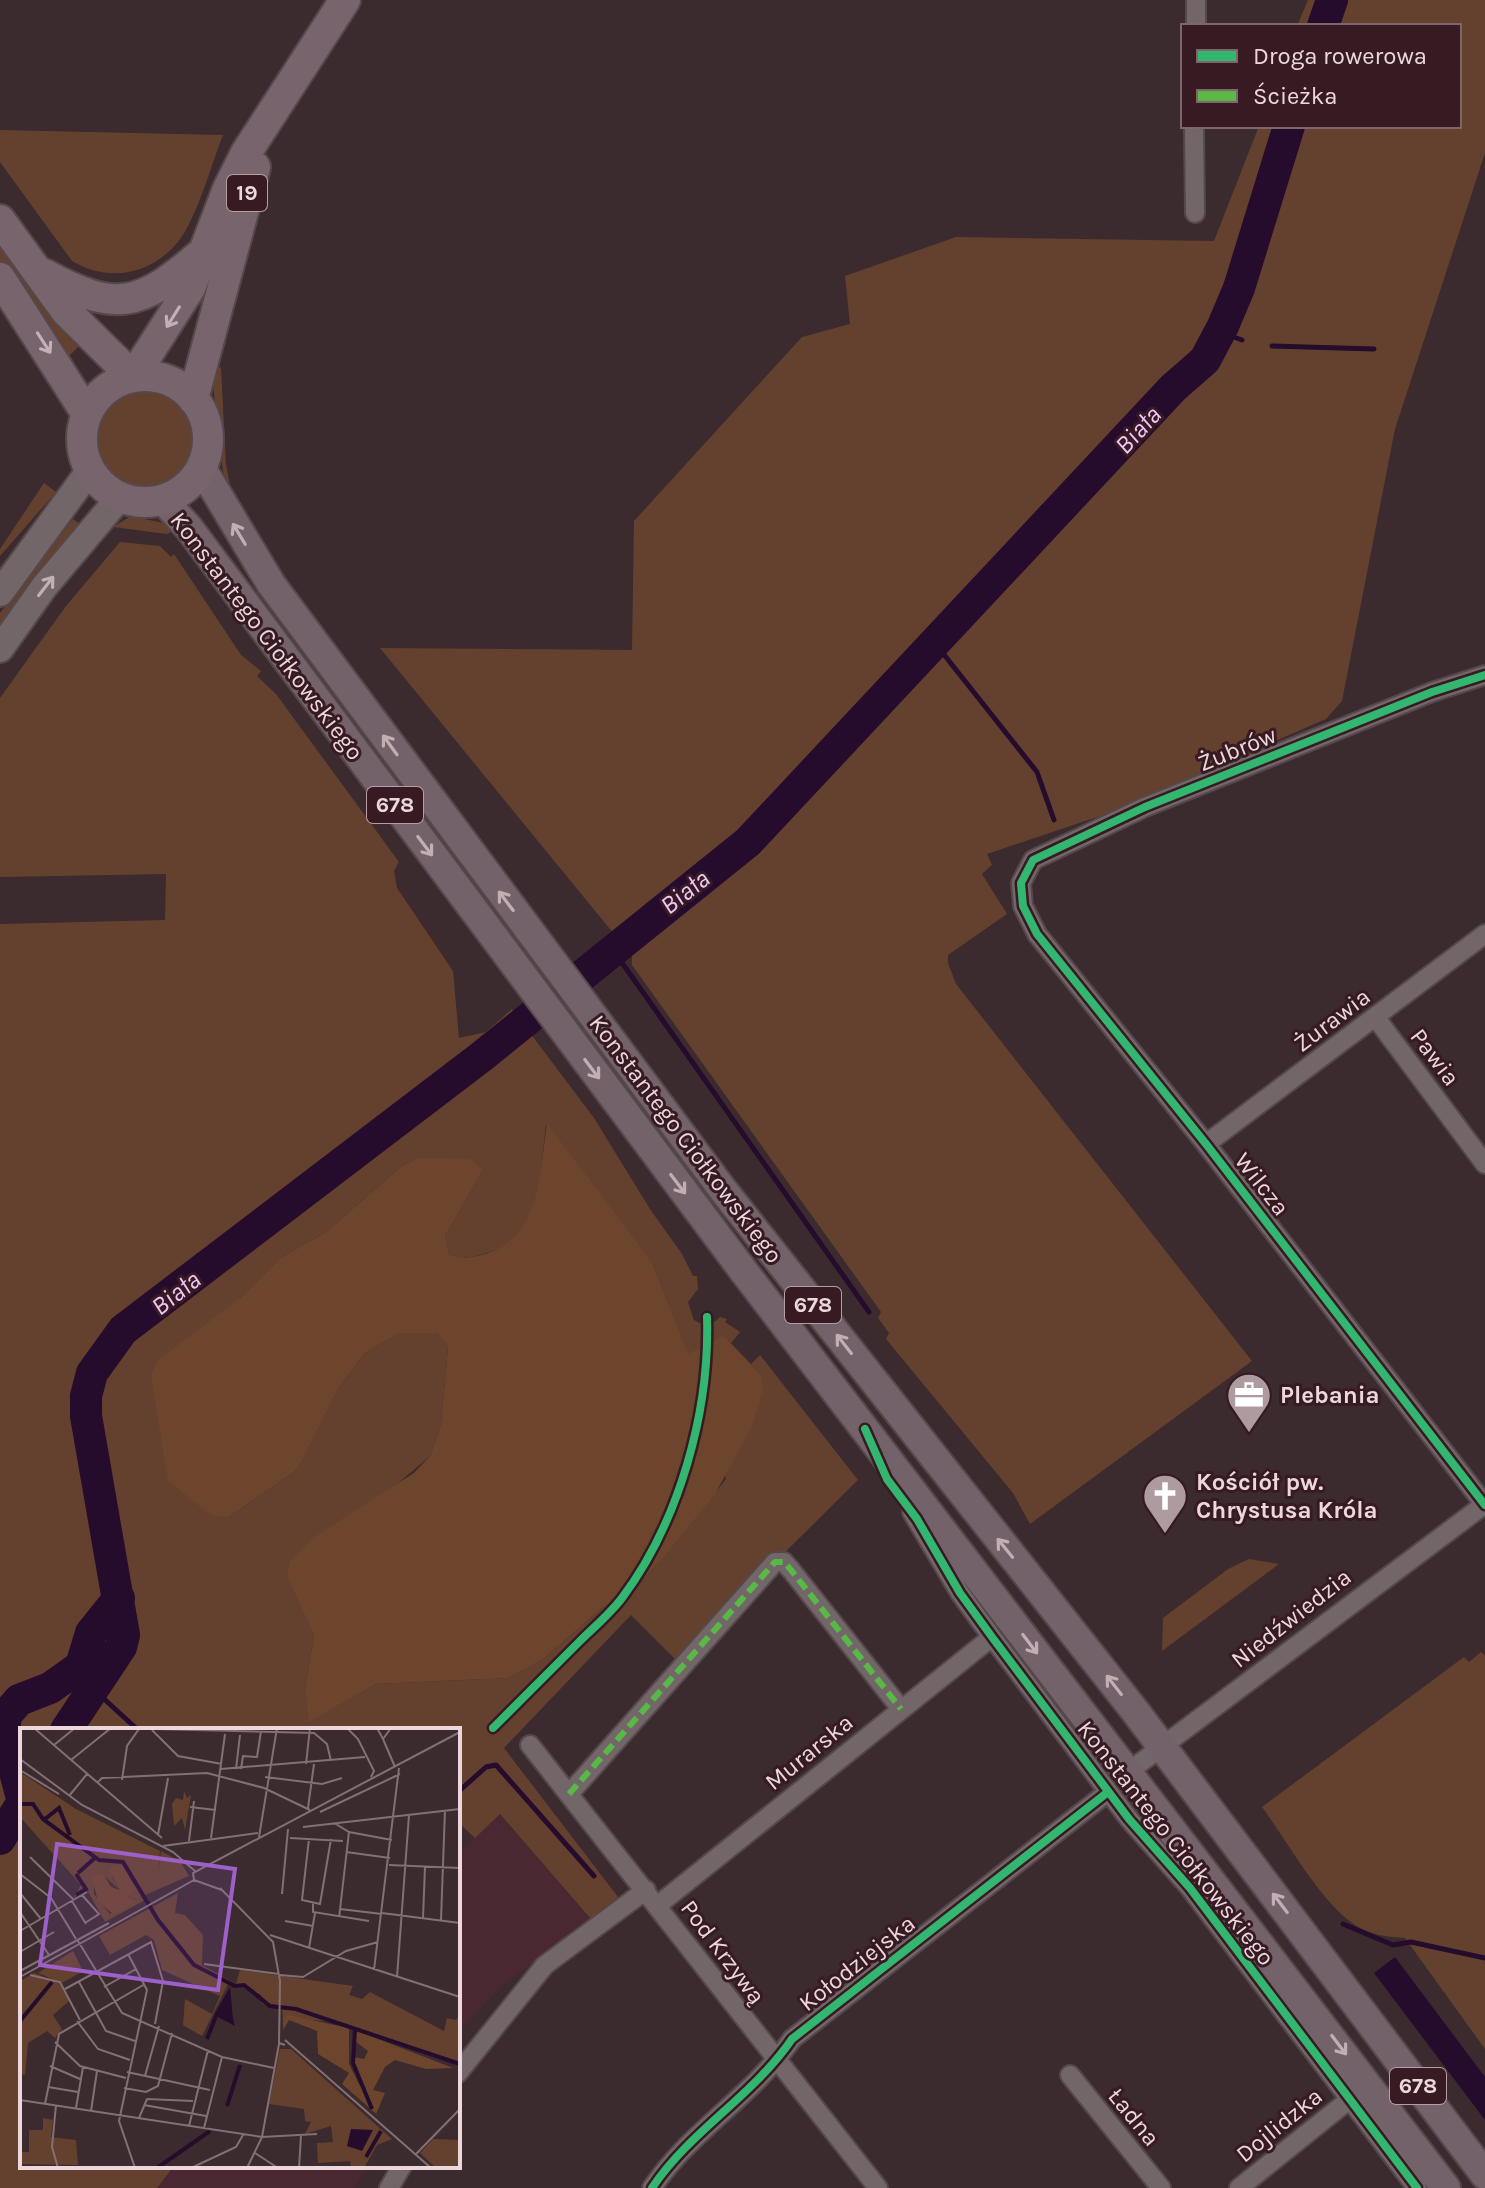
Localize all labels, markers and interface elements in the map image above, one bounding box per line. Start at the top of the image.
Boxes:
legend [1181,24,1461,128]
text: Droga rowerowa [1253,42,1427,70]
text: Ścieżka [1253,82,1338,110]
road number: 19 [227,175,267,211]
one-way arrow [165,305,181,328]
one-way arrow [36,331,52,354]
water label: Biała [1108,400,1168,460]
street label: Konstantego Ciołkowskiego [165,506,369,766]
one-way arrow [231,523,247,546]
one-way arrow [37,576,55,597]
street label: Żubrów [1194,721,1280,777]
one-way arrow [382,735,399,756]
road number: 678 [367,787,423,823]
one-way arrow [416,835,433,856]
water label: Biała [654,863,716,921]
one-way arrow [498,891,515,913]
street label: Żurawia [1288,982,1376,1058]
street label: Konstantego Ciołkowskiego [584,1009,788,1269]
street label: Pawia [1404,1023,1466,1091]
one-way arrow [583,1058,600,1079]
street label: Wilcza [1229,1147,1295,1221]
one-way arrow [669,1173,686,1194]
water label: Biała [145,1264,207,1322]
road number: 678 [785,1287,841,1323]
one-way arrow [835,1334,852,1355]
office icon: Plebania [1225,1371,1273,1434]
place label: Plebania [1280,1381,1380,1409]
place label: Kościół pw. Chrystusa Króla [1196,1468,1378,1524]
church icon: Kościół pw. Chrystusa Króla [1141,1472,1189,1535]
one-way arrow [996,1538,1014,1559]
street label: Niedźwiedzia [1226,1563,1356,1673]
one-way arrow [1022,1633,1039,1654]
one-way arrow [1105,1675,1123,1696]
street label: Murarska [759,1708,859,1796]
street label: Konstantego Ciołkowskiego [1072,1715,1280,1971]
inset map [20,1728,460,2168]
one-way arrow [1272,1893,1289,1914]
street label: Pod Krzywą [675,1895,771,2009]
street label: Kołodziejska [793,1909,921,2017]
one-way arrow [1330,2034,1347,2055]
road number: 678 [1390,2068,1446,2104]
street label: Ładna [1102,2082,1166,2152]
street label: Dojlidzka [1230,2082,1328,2168]

